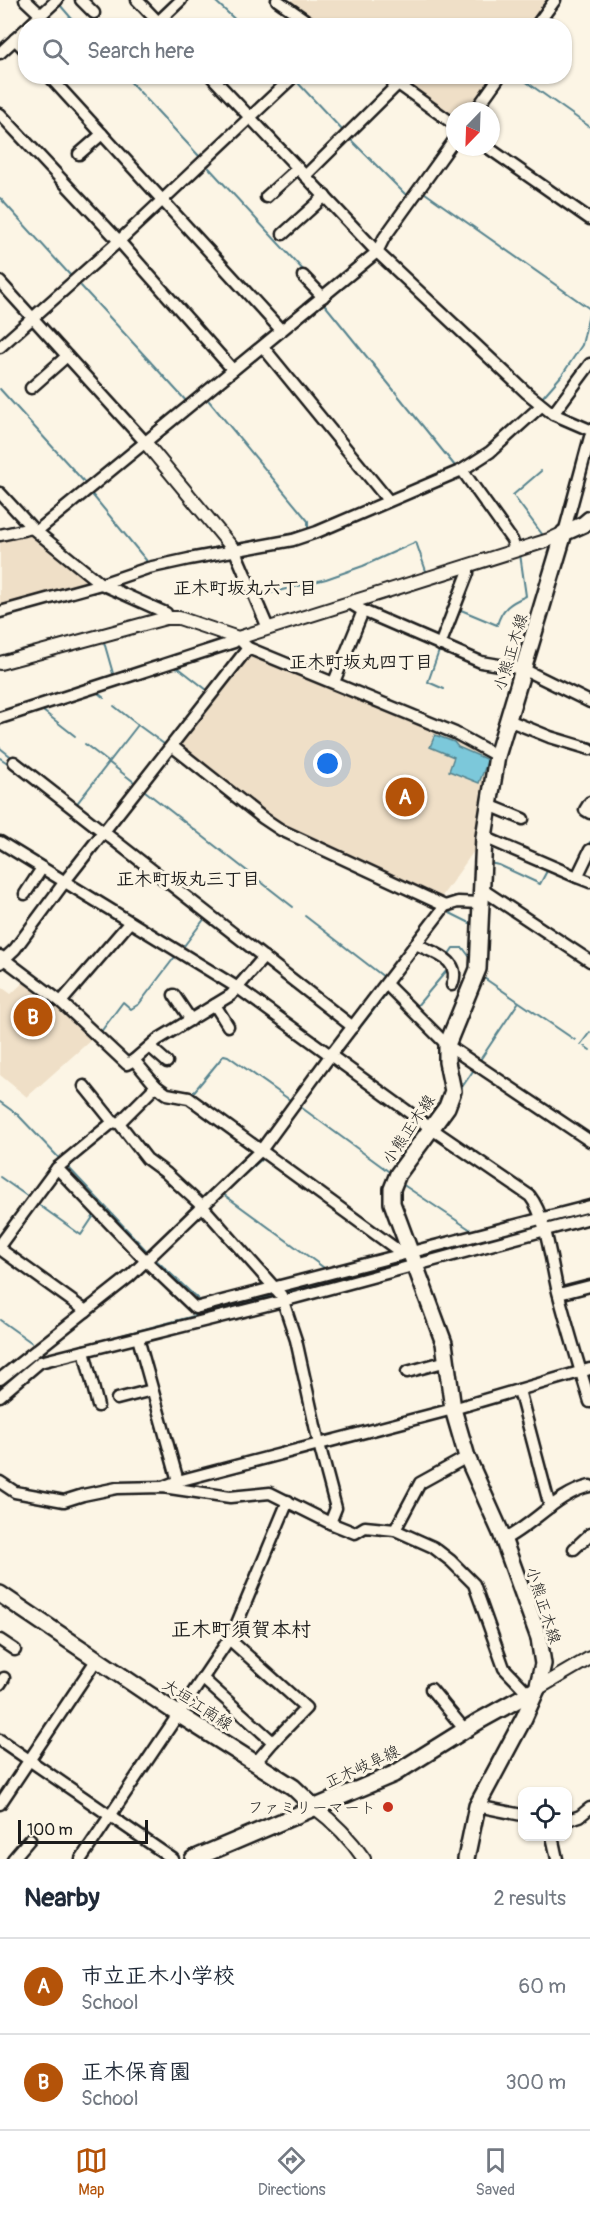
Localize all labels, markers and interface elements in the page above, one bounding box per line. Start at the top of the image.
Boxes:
search box [18,18,572,84]
icon: search [39,35,72,68]
text: Search here [87,37,194,65]
north arrow [446,102,500,156]
district label: 正木町坂丸六丁目 [173,577,317,600]
street label: 小熊正木線 [490,611,532,693]
district label: 正木町坂丸四丁目 [289,651,433,674]
your location [313,749,342,778]
pin: A [386,774,424,820]
district label: 正木町坂丸三丁目 [116,868,260,891]
pin: B [14,994,52,1040]
street label: 小熊正木線 [378,1091,439,1168]
street label: 小熊正木線 [521,1564,565,1646]
district label: 正木町須賀本村 [171,1617,311,1642]
street label: 大垣江南線 [158,1675,236,1735]
street label: 正木岐阜線 [322,1741,403,1793]
map controls [518,1787,572,1841]
button: locate [518,1787,572,1841]
place label: ファミリーマート [248,1798,376,1818]
marker: ファミリーマート [381,1800,395,1814]
scale bar [18,1817,148,1844]
text: 100 m [27,1820,73,1840]
text: Nearby [24,1882,100,1914]
text: 2 results [494,1886,566,1911]
text: 市立正木小学校 [81,1962,235,1990]
text: A [37,1974,50,1999]
text: 60 m [519,1974,566,1999]
text: School [81,1990,138,2015]
text: 正木保育園 [81,2058,191,2086]
text: B [38,2070,49,2095]
text: 300 m [505,2070,566,2095]
text: School [81,2086,138,2111]
tab: Map [75,2144,108,2200]
tab: Directions [258,2144,326,2200]
tab: Saved [475,2144,515,2200]

